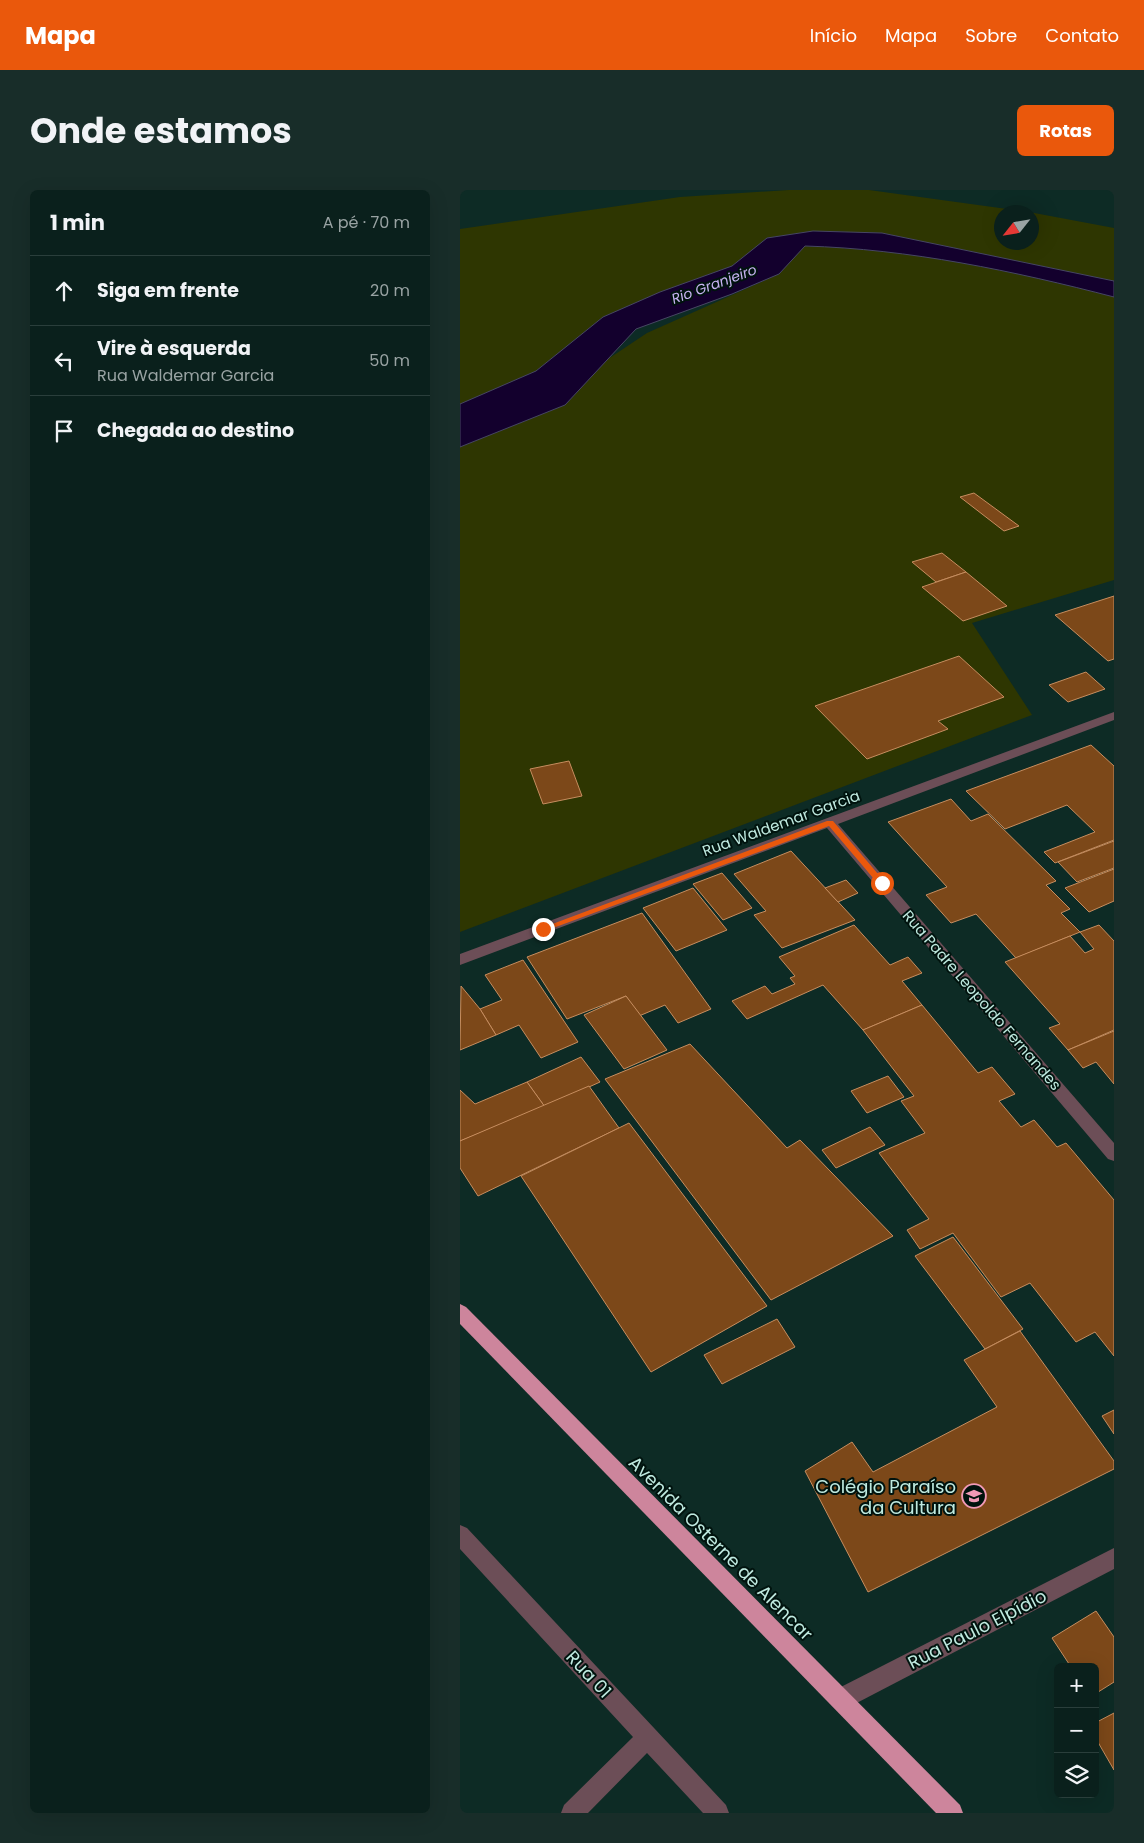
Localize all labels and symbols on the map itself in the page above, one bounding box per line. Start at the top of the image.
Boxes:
north arrow [994,205,1039,250]
water label: Rio Granjeiro [669,259,759,309]
street label: Rua Waldemar Garcia [699,785,863,861]
route start [871,872,894,895]
street label: Rua Padre Leopoldo Fernandes [898,905,1066,1095]
route end [532,918,555,941]
street label: Avenida Osterne de Alencar [623,1450,819,1646]
place label: Colégio Paraíso da Cultura [815,1474,956,1520]
school or university icon: Colégio Paraíso da Cultura [961,1483,987,1509]
street label: Rua Paulo Elpídio [903,1583,1051,1675]
street label: Rua 01 [561,1645,617,1703]

